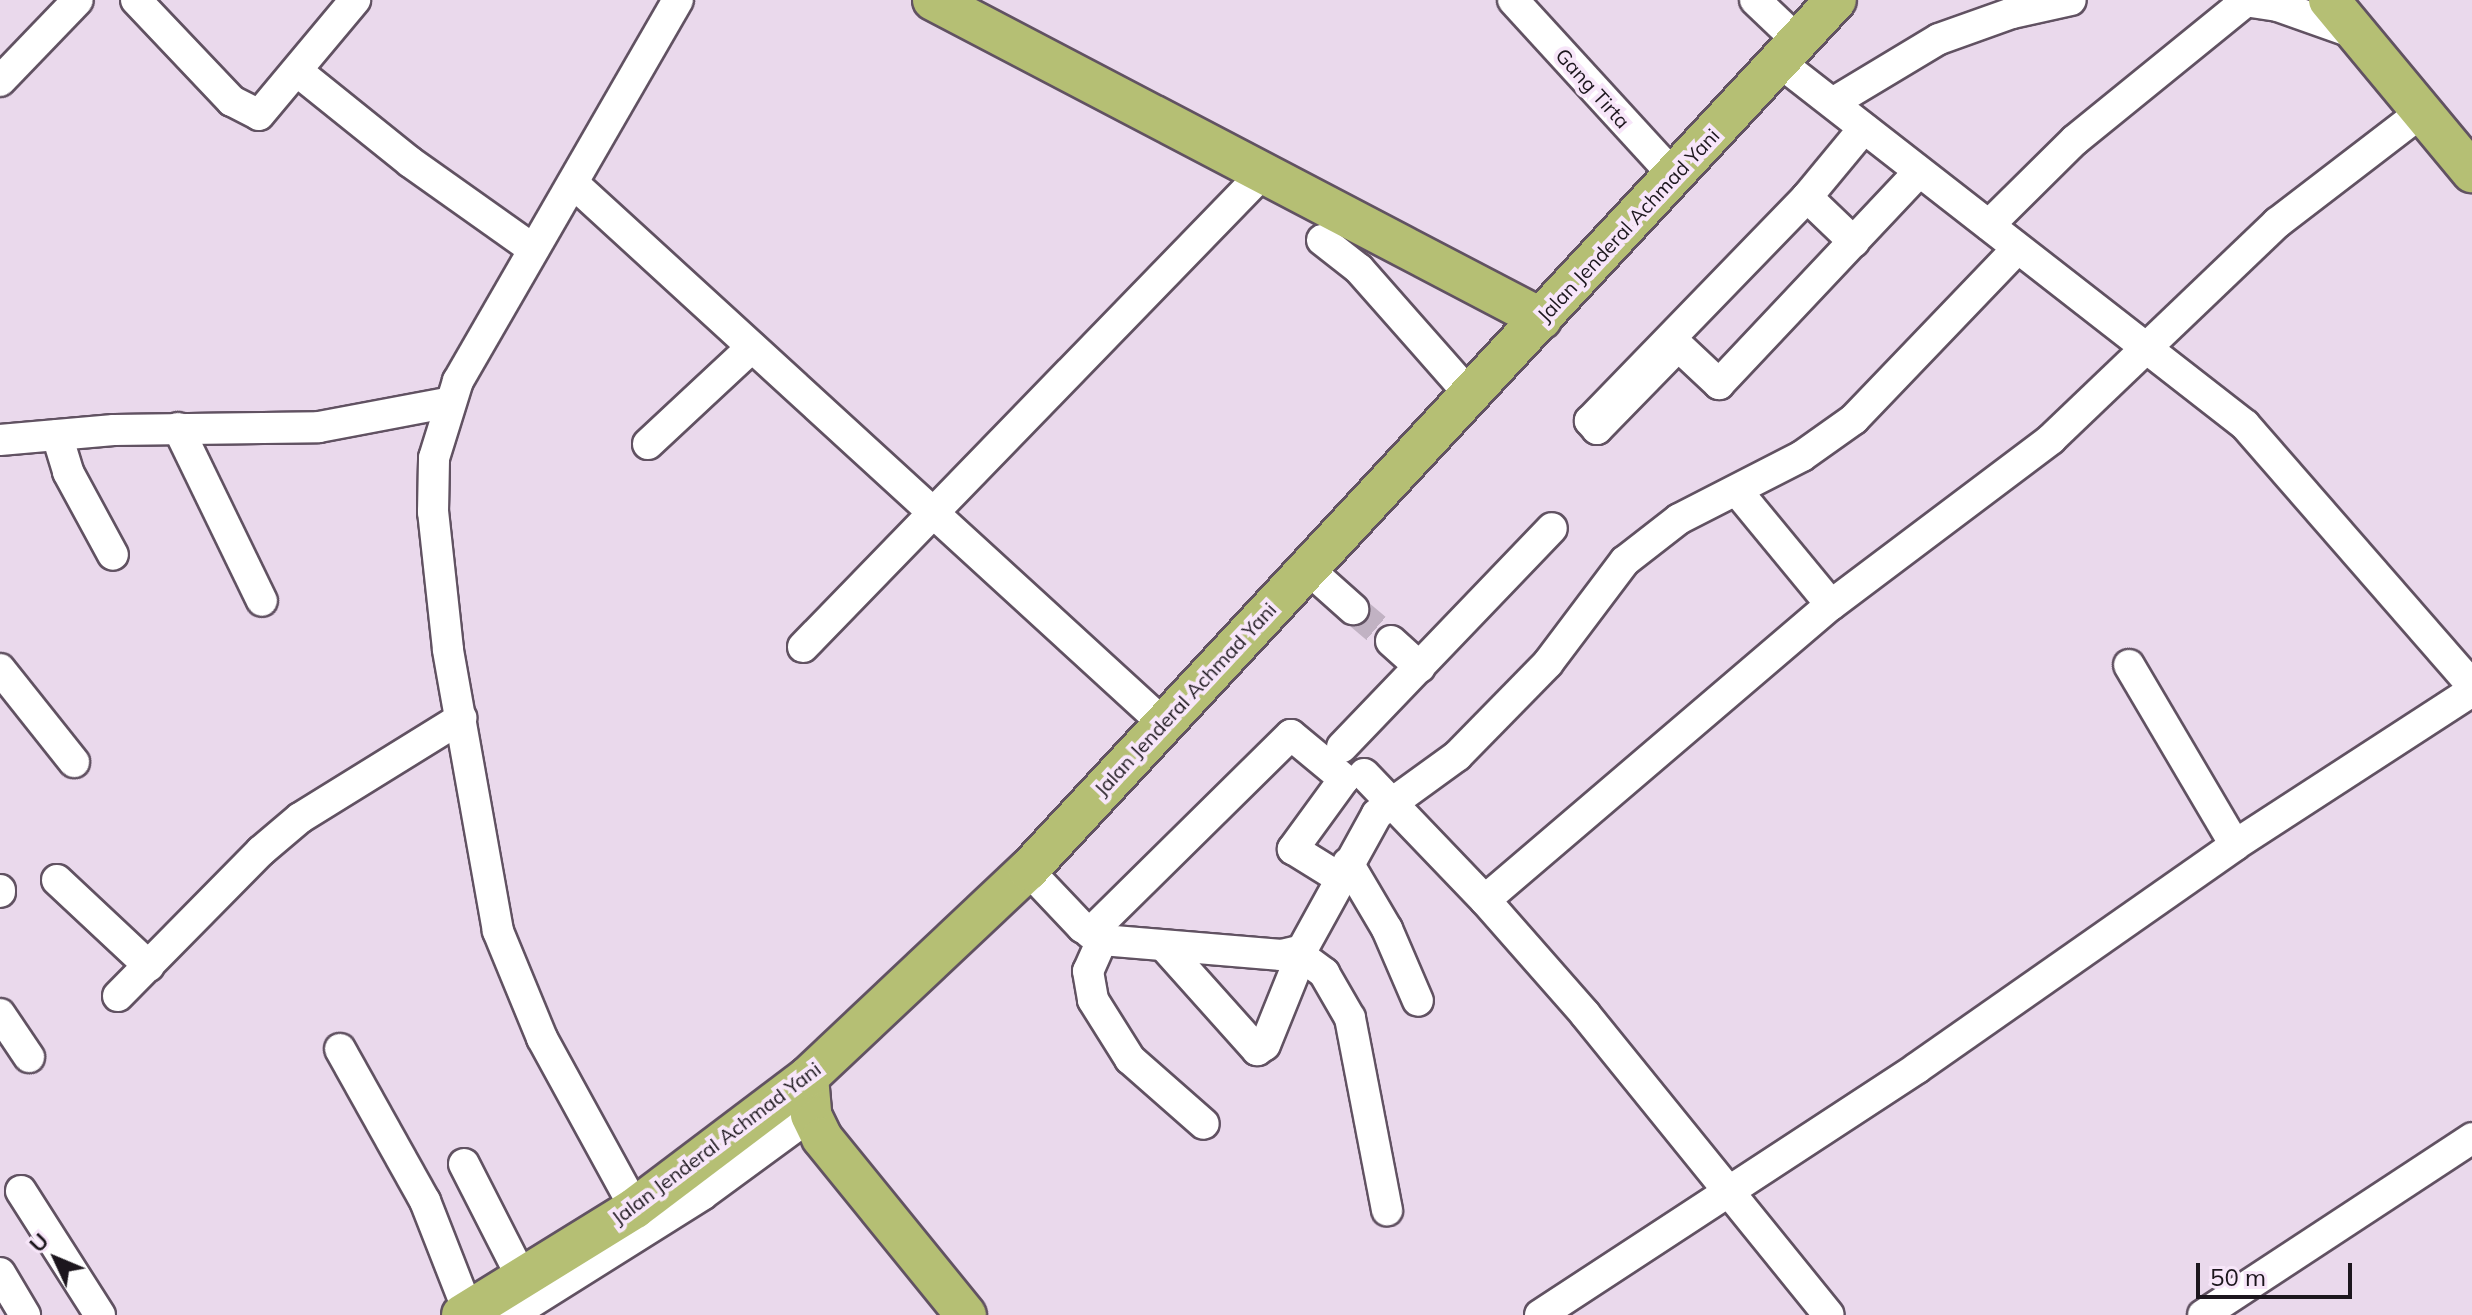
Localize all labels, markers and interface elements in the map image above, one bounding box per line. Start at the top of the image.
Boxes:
street label: Gang Tirta [1551,43,1635,133]
street label: Jalan Jenderal Achmad Yani [1532,123,1724,327]
street label: Jalan Jenderal Achmad Yani [1089,597,1281,801]
street label: Jalan Jenderal Achmad Yani [607,1057,825,1229]
north arrow [16,1219,96,1299]
text: U [23,1227,54,1258]
scale bar [2200,1247,2356,1297]
text: 50 m [2210,1262,2266,1292]

